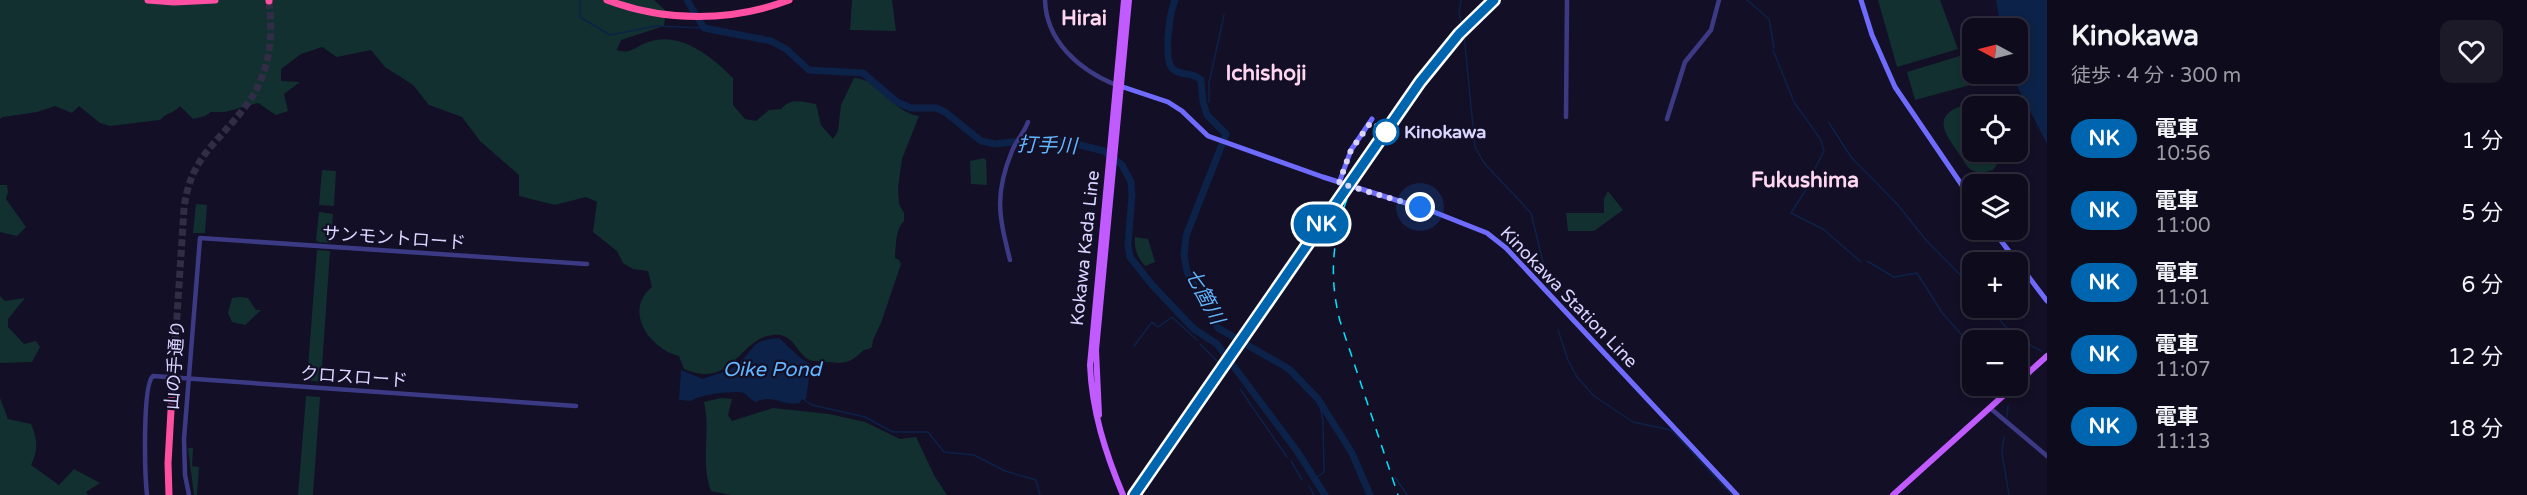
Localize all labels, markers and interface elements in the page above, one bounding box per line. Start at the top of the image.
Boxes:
district label: Hirai [1061,6,1107,31]
north arrow [1962,18,2028,84]
map controls [1962,18,2028,396]
text: Kinokawa [2071,19,2199,53]
button: heart [2440,20,2503,83]
district label: Ichishoji [1225,61,1307,86]
text: 徒歩 · 4 分 · 300 m [2071,64,2241,88]
button: locate [1962,96,2028,162]
text: 電車 [2155,116,2199,142]
marker: Kinokawa [1373,119,1399,145]
place label: Kinokawa [1404,121,1486,143]
text: NK [2089,126,2119,151]
text: 1 分 [2461,128,2503,154]
water label: 打手川 [1017,133,1079,159]
text: 10:56 [2155,142,2210,166]
district label: Fukushima [1751,168,1859,193]
street label: Kokawa Kada Line [1066,169,1104,327]
button: layers [1962,174,2028,240]
text: 電車 [2155,188,2199,214]
your location [1405,192,1435,222]
text: NK [2089,198,2119,223]
text: 5 分 [2461,200,2503,226]
line badge: NK [1294,204,1348,244]
text: NK [1306,212,1336,237]
text: 11:00 [2155,214,2210,238]
street label: サンモントロード [321,222,467,254]
street label: Kinokawa Station Line [1496,222,1642,372]
button: + [1962,252,2028,318]
text: 電車 [2155,260,2199,286]
water label: 七箇川 [1179,264,1230,330]
text: NK [2089,270,2119,295]
text: 6 分 [2461,272,2503,298]
text: 11:01 [2155,286,2210,310]
street label: 山の手通り [161,319,189,411]
button: − [1962,330,2028,396]
text: 電車 [2155,332,2199,358]
text: NK [2089,342,2119,367]
text: 12 分 [2448,344,2503,370]
water label: Oike Pond [723,358,824,382]
text: 11:07 [2155,358,2210,382]
street label: クロスロード [299,362,409,392]
text: 電車 [2155,404,2199,430]
text: NK [2089,414,2119,439]
text: 18 分 [2448,416,2503,442]
text: 11:13 [2155,430,2210,454]

